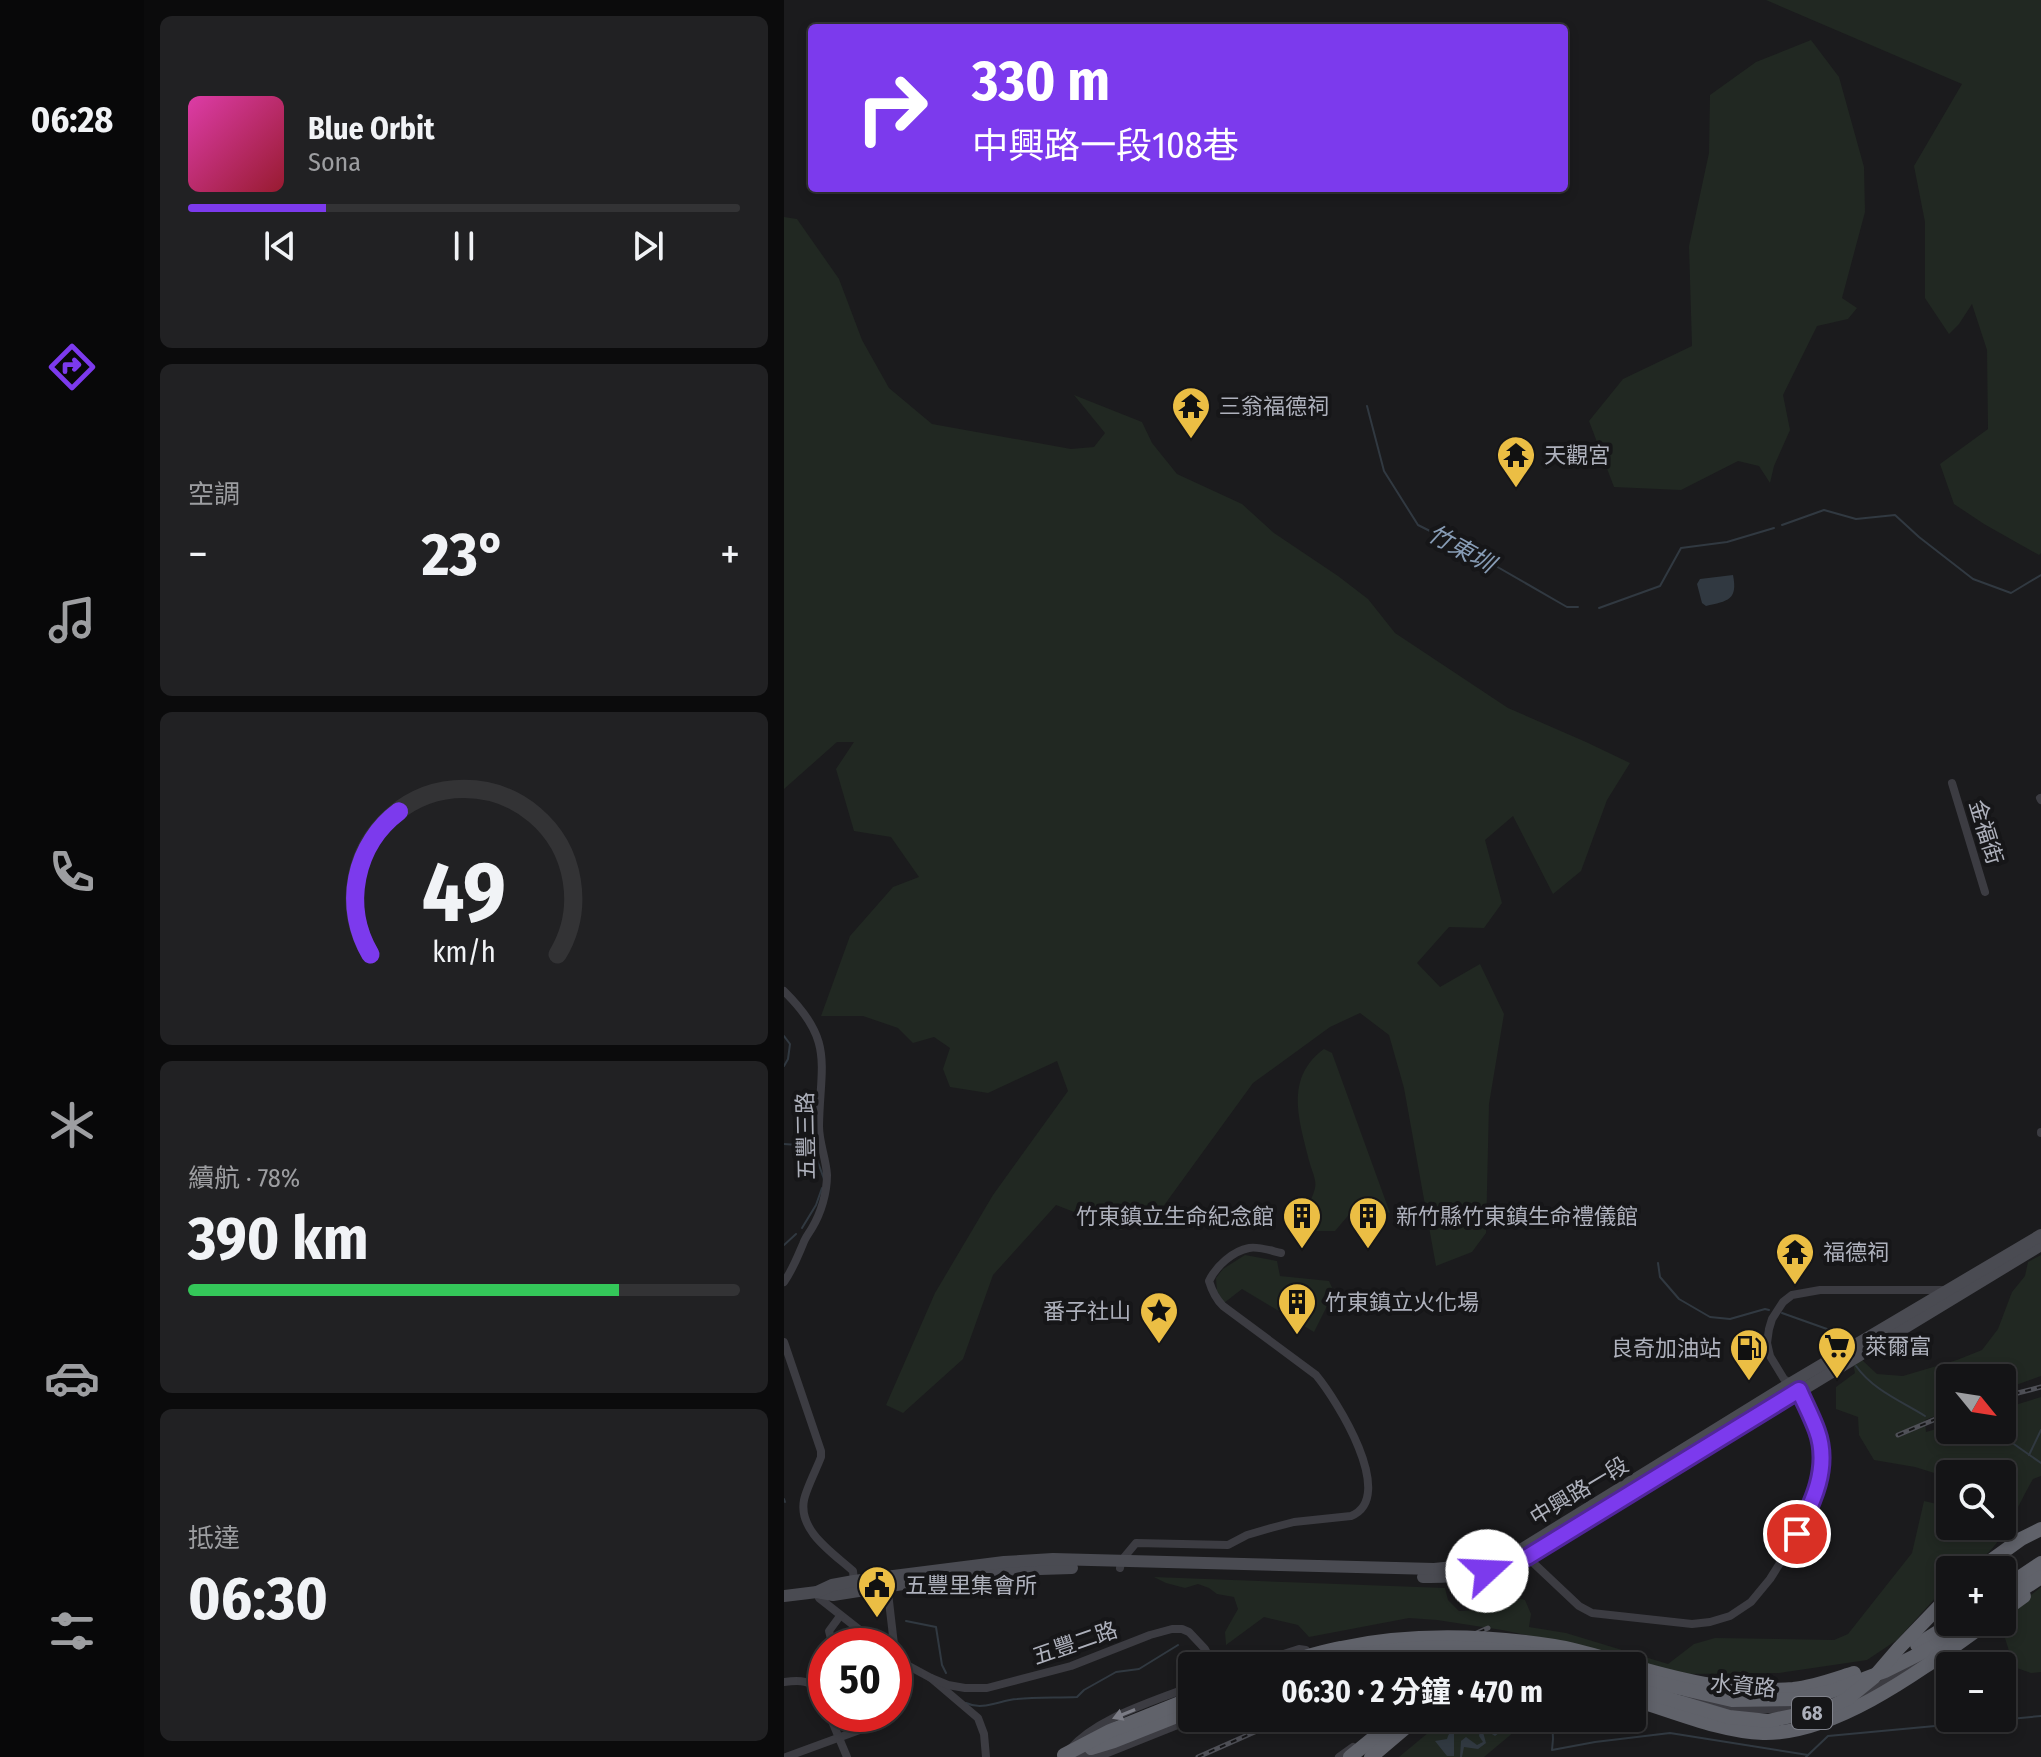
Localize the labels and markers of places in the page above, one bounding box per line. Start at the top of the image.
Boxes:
temple icon: 三翁福德祠 [1170,385,1212,440]
place label: 三翁福德祠 [1219,393,1329,420]
temple icon: 天觀宮 [1495,434,1537,489]
place label: 天觀宮 [1544,442,1610,469]
building icon: 竹東鎮立生命紀念館 [1281,1195,1323,1250]
building icon: 新竹縣竹東鎮生命禮儀館 [1347,1195,1389,1250]
place label: 竹東鎮立生命紀念館 [1076,1203,1274,1230]
place label: 新竹縣竹東鎮生命禮儀館 [1396,1203,1638,1230]
temple icon: 福德祠 [1774,1231,1816,1286]
place label: 福德祠 [1823,1239,1889,1266]
building icon: 竹東鎮立火化場 [1276,1281,1318,1336]
place label: 竹東鎮立火化場 [1325,1289,1479,1316]
place icon: 番子社山 [1138,1290,1180,1345]
place label: 番子社山 [1043,1298,1131,1325]
supermarket icon: 萊爾富 [1816,1325,1858,1380]
fuel station icon: 良奇加油站 [1728,1327,1770,1382]
place label: 萊爾富 [1865,1333,1931,1360]
place label: 良奇加油站 [1611,1335,1721,1362]
pin [1763,1500,1831,1568]
public building icon: 五豐里集會所 [856,1564,898,1619]
place label: 五豐里集會所 [905,1572,1037,1599]

